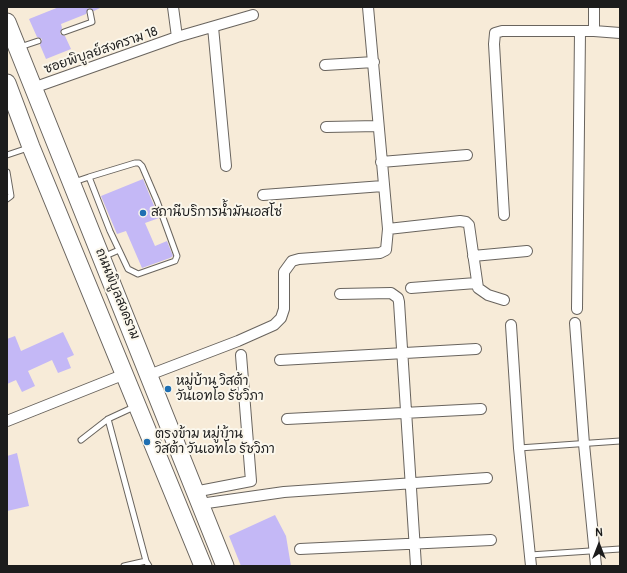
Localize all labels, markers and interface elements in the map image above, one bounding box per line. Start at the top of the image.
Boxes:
street label: ซอยพิบูลย์สงคราม 18 [42,24,160,78]
place label: สถานีบริการน้ำมันเอสโซ่ [151,205,282,221]
marker: สถานีบริการน้ำมันเอสโซ่ [138,208,148,218]
street label: ถนนพิบูลสงคราม [92,246,142,342]
place label: หมู่บ้าน วิสต้า วันเอทโอ รัชวิภา [176,374,264,405]
marker: หมู่บ้าน วิสต้า วันเอทโอ รัชวิภา [163,384,173,394]
place label: ตรงข้าม หมู่บ้าน วิสต้า วันเอทโอ รัชวิภา [155,427,275,458]
marker: ตรงข้าม หมู่บ้าน วิสต้า วันเอทโอ รัชวิภา [142,437,152,447]
north arrow [579,525,619,565]
text: N [595,526,603,539]

